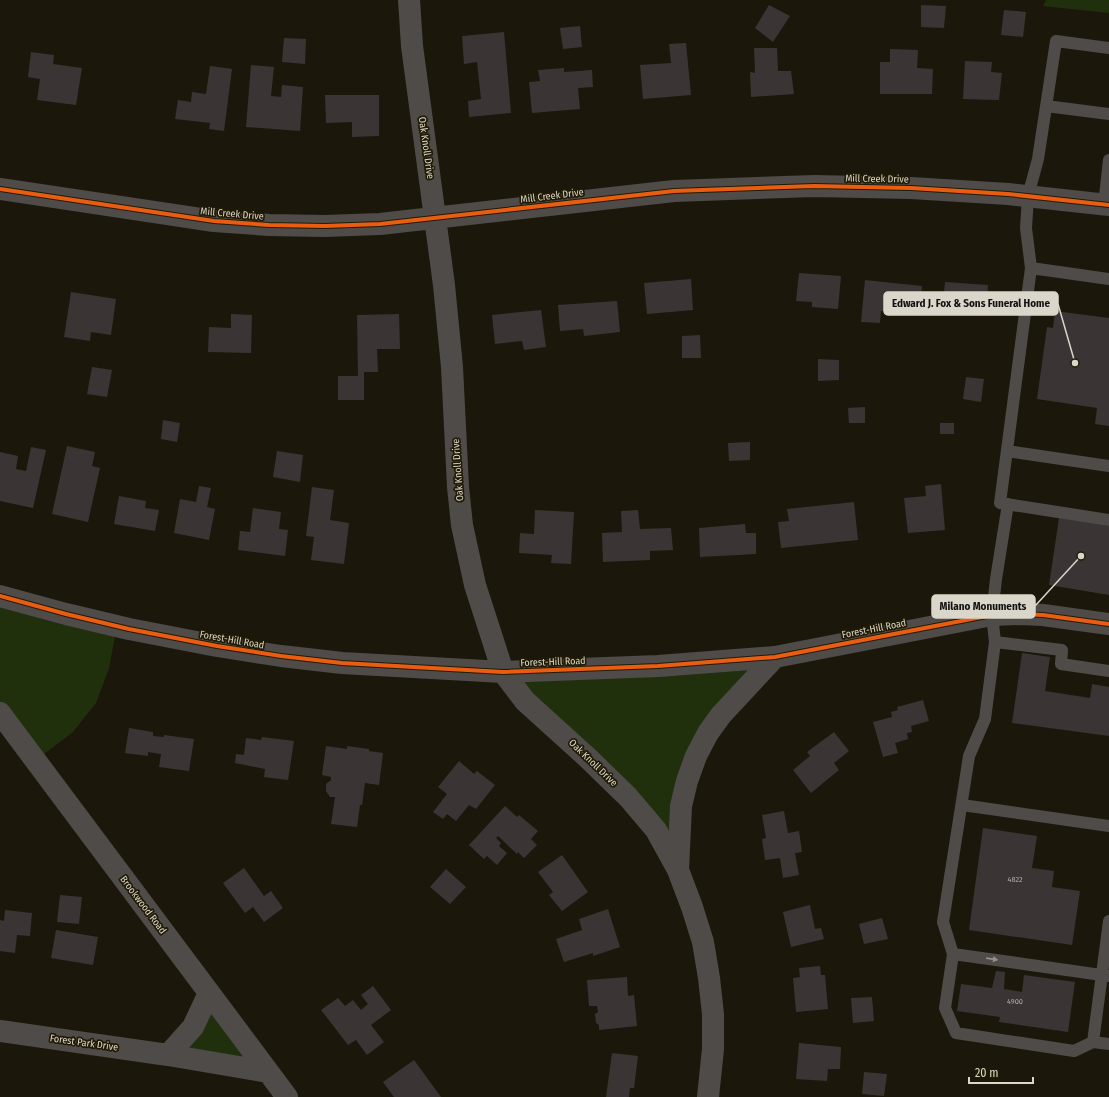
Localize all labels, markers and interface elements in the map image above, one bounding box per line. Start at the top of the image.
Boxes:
street label: Oak Knoll Drive [416,116,436,180]
street label: Mill Creek Drive [845,172,909,186]
street label: Mill Creek Drive [520,186,584,206]
street label: Mill Creek Drive [200,205,264,223]
callout: Edward J. Fox & Sons Funeral Home [884,292,1058,315]
text: Edward J. Fox & Sons Funeral Home [892,297,1050,310]
street label: Oak Knoll Drive [450,438,466,502]
callout: Milano Monuments [932,595,1035,618]
text: Milano Monuments [940,600,1027,613]
street label: Forest-Hill Road [841,617,907,641]
street label: Forest-Hill Road [199,628,265,652]
street label: Forest-Hill Road [520,655,586,669]
street label: Oak Knoll Drive [566,737,620,789]
street label: Brookwood Road [117,874,169,936]
house number: 4822 [1008,875,1023,884]
one-way arrow [986,956,998,962]
house number: 4900 [1007,997,1023,1006]
street label: Forest Park Drive [49,1032,119,1054]
scale bar [969,1059,1033,1085]
text: 20 m [975,1066,999,1080]

